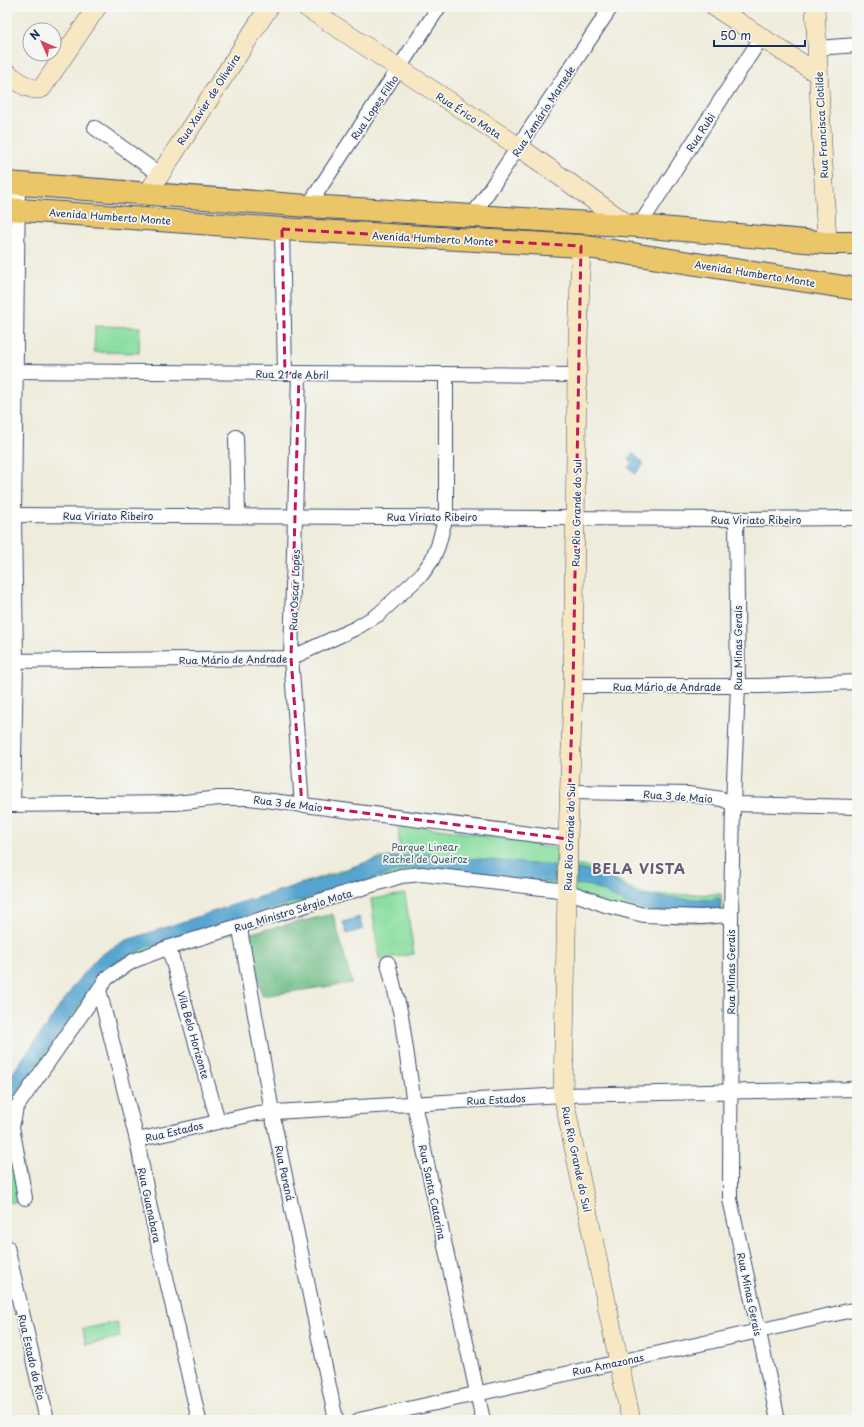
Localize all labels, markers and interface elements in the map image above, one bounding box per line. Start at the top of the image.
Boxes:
north arrow [22,22,62,62]
scale bar [714,22,805,48]
text: N [25,25,44,44]
text: 50 m [720,26,751,44]
street label: Rua Xavier de Oliveira [173,50,244,148]
street label: Rua Zemário Mamede [508,62,578,159]
street label: Rua Lopes Filho [347,71,401,142]
street label: Rua Francisca Clotilde [811,71,831,179]
street label: Rua Érico Mota [433,88,505,142]
street label: Rua Rubi [682,110,718,154]
street label: Avenida Humberto Monte [48,204,172,228]
street label: Avenida Humberto Monte [372,227,495,249]
street label: Avenida Humberto Monte [693,256,817,290]
street label: Rua 21 de Abril [255,366,329,382]
street label: Rua Rio Grande do Sul [568,459,584,567]
street label: Rua Viriato Ribeiro [63,508,154,523]
street label: Rua Viriato Ribeiro [387,509,478,524]
street label: Rua Viriato Ribeiro [711,512,802,527]
street label: Rua Oscar Lopes [285,549,303,631]
street label: Rua Minas Gerais [730,605,745,690]
street label: Rua Mário de Andrade [179,651,288,667]
street label: Rua Mário de Andrade [613,679,722,694]
street label: Rua Rio Grande do Sul [560,783,578,891]
street label: Rua 3 de Maio [643,786,714,806]
street label: Rua 3 de Maio [253,791,324,815]
park label: Parque Linear Rachel de Queiroz [382,839,468,866]
district label: BELA VISTA [592,858,686,879]
street label: Rua Ministro Sérgio Mota [232,885,355,935]
street label: Rua Minas Gerais [723,929,738,1014]
street label: Vila Belo Horizonte [174,989,214,1081]
street label: Rua Estados [466,1090,526,1108]
street label: Rua Rio Grande do Sul [558,1105,596,1214]
street label: Rua Estados [144,1117,205,1145]
street label: Rua Santa Catarina [416,1143,451,1242]
street label: Rua Paraná [272,1144,298,1203]
street label: Rua Guanabara [135,1166,165,1245]
street label: Rua Minas Gerais [734,1251,766,1338]
street label: Rua Estado do Rio [15,1313,49,1402]
street label: Rua Amazonas [571,1349,646,1379]

